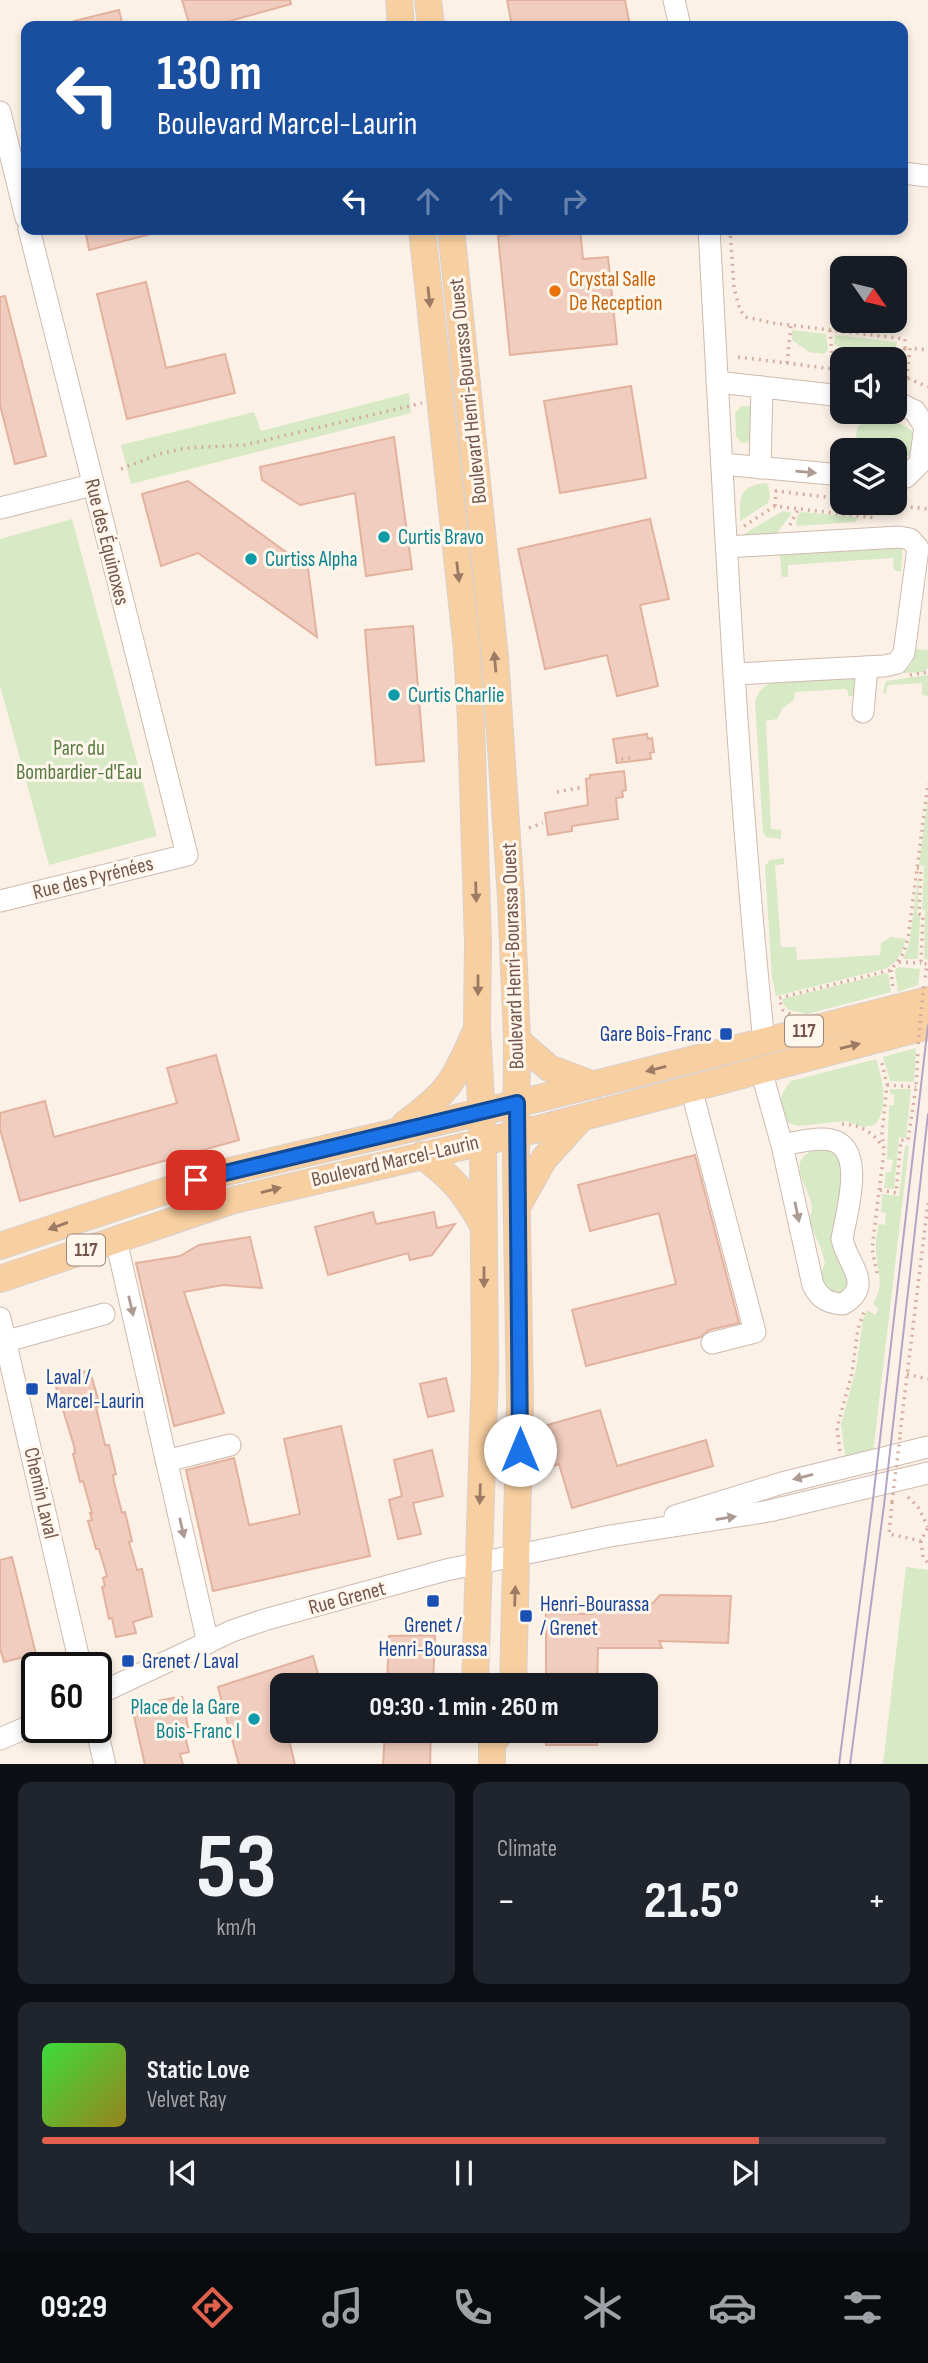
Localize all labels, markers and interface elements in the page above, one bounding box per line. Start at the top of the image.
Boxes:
text: 130 m [157,45,262,104]
icon: left [42,49,133,140]
text: Boulevard Marcel-Laurin [157,105,417,144]
icon: left [336,182,374,220]
icon: ahead [409,182,447,220]
icon: ahead [482,182,520,220]
icon: right [555,182,593,220]
north arrow [830,256,906,332]
map controls [830,256,907,515]
place label: Crystal Salle De Reception [569,267,662,316]
street label: Boulevard Henri-Bourassa Ouest [444,277,492,505]
marker: Crystal Salle De Reception [547,283,563,299]
one-way arrow [424,286,435,308]
button: sound [830,347,907,424]
button: layers [830,438,907,515]
one-way arrow [795,467,817,478]
street label: Rue des Équinoxes [79,476,135,608]
place label: Curtis Bravo [398,525,484,550]
marker: Curtis Bravo [376,529,392,545]
place label: Curtiss Alpha [265,547,358,572]
marker: Curtiss Alpha [243,551,259,567]
one-way arrow [453,561,464,583]
one-way arrow [489,651,500,673]
place label: Curtis Charlie [408,683,504,708]
marker: Curtis Charlie [386,687,402,703]
park label: Parc du Bombardier-d'Eau [16,736,142,785]
street label: Boulevard Henri-Bourassa Ouest [497,842,529,1070]
street label: Rue des Pyrénées [30,851,156,905]
one-way arrow [470,881,481,903]
one-way arrow [472,974,484,996]
road number: 117 [785,1015,823,1046]
place label: Gare Bois-Franc [600,1022,712,1047]
marker: Gare Bois-Franc [718,1026,734,1042]
one-way arrow [839,1040,861,1051]
one-way arrow [645,1064,667,1075]
street label: Boulevard Marcel-Laurin [309,1130,481,1192]
pin [166,1150,226,1210]
icon: arrive [177,1161,215,1199]
one-way arrow [260,1184,282,1195]
one-way arrow [791,1201,802,1223]
one-way arrow [48,1221,69,1232]
road number: 117 [67,1234,105,1266]
one-way arrow [478,1267,490,1289]
one-way arrow [126,1295,137,1317]
place label: Laval / Marcel-Laurin [46,1365,144,1414]
marker: Laval / Marcel-Laurin [24,1381,40,1397]
position arrow [483,1413,557,1487]
street label: Chemin Laval [18,1445,64,1541]
one-way arrow [792,1472,814,1483]
one-way arrow [475,1484,486,1506]
one-way arrow [715,1512,737,1523]
one-way arrow [176,1517,187,1539]
street label: Rue Grenet [306,1576,388,1620]
one-way arrow [509,1585,521,1607]
place label: Henri-Bourassa / Grenet [540,1592,649,1641]
marker: Grenet / Henri-Bourassa [425,1593,441,1609]
marker: Henri-Bourassa / Grenet [518,1608,534,1624]
place label: Grenet / Henri-Bourassa [378,1613,488,1662]
place label: Grenet / Laval [142,1649,239,1674]
speed limit sign: 60 [21,1652,112,1743]
marker: Grenet / Laval [120,1653,136,1669]
text: 09:30 · 1 min · 260 m [370,1692,558,1723]
place label: Place de la Gare Bois-Franc I [131,1695,240,1744]
marker: Place de la Gare Bois-Franc I [246,1711,262,1727]
text: 53 [196,1814,277,1923]
text: Climate [497,1835,557,1863]
text: 21.5° [644,1870,739,1933]
text: − [497,1879,516,1924]
text: + [867,1879,886,1924]
text: km/h [217,1914,256,1942]
text: Static Love [147,2055,250,2086]
text: Velvet Ray [147,2086,227,2114]
icon: previous [164,2154,202,2192]
icon: pause [445,2154,483,2192]
icon: next [726,2154,764,2192]
icon: directions [188,2283,237,2332]
icon: music [318,2283,367,2332]
icon: phone [448,2283,497,2332]
icon: climate [578,2283,627,2332]
icon: car [708,2283,757,2332]
icon: filters [838,2283,887,2332]
text: 09:29 [41,2288,107,2327]

